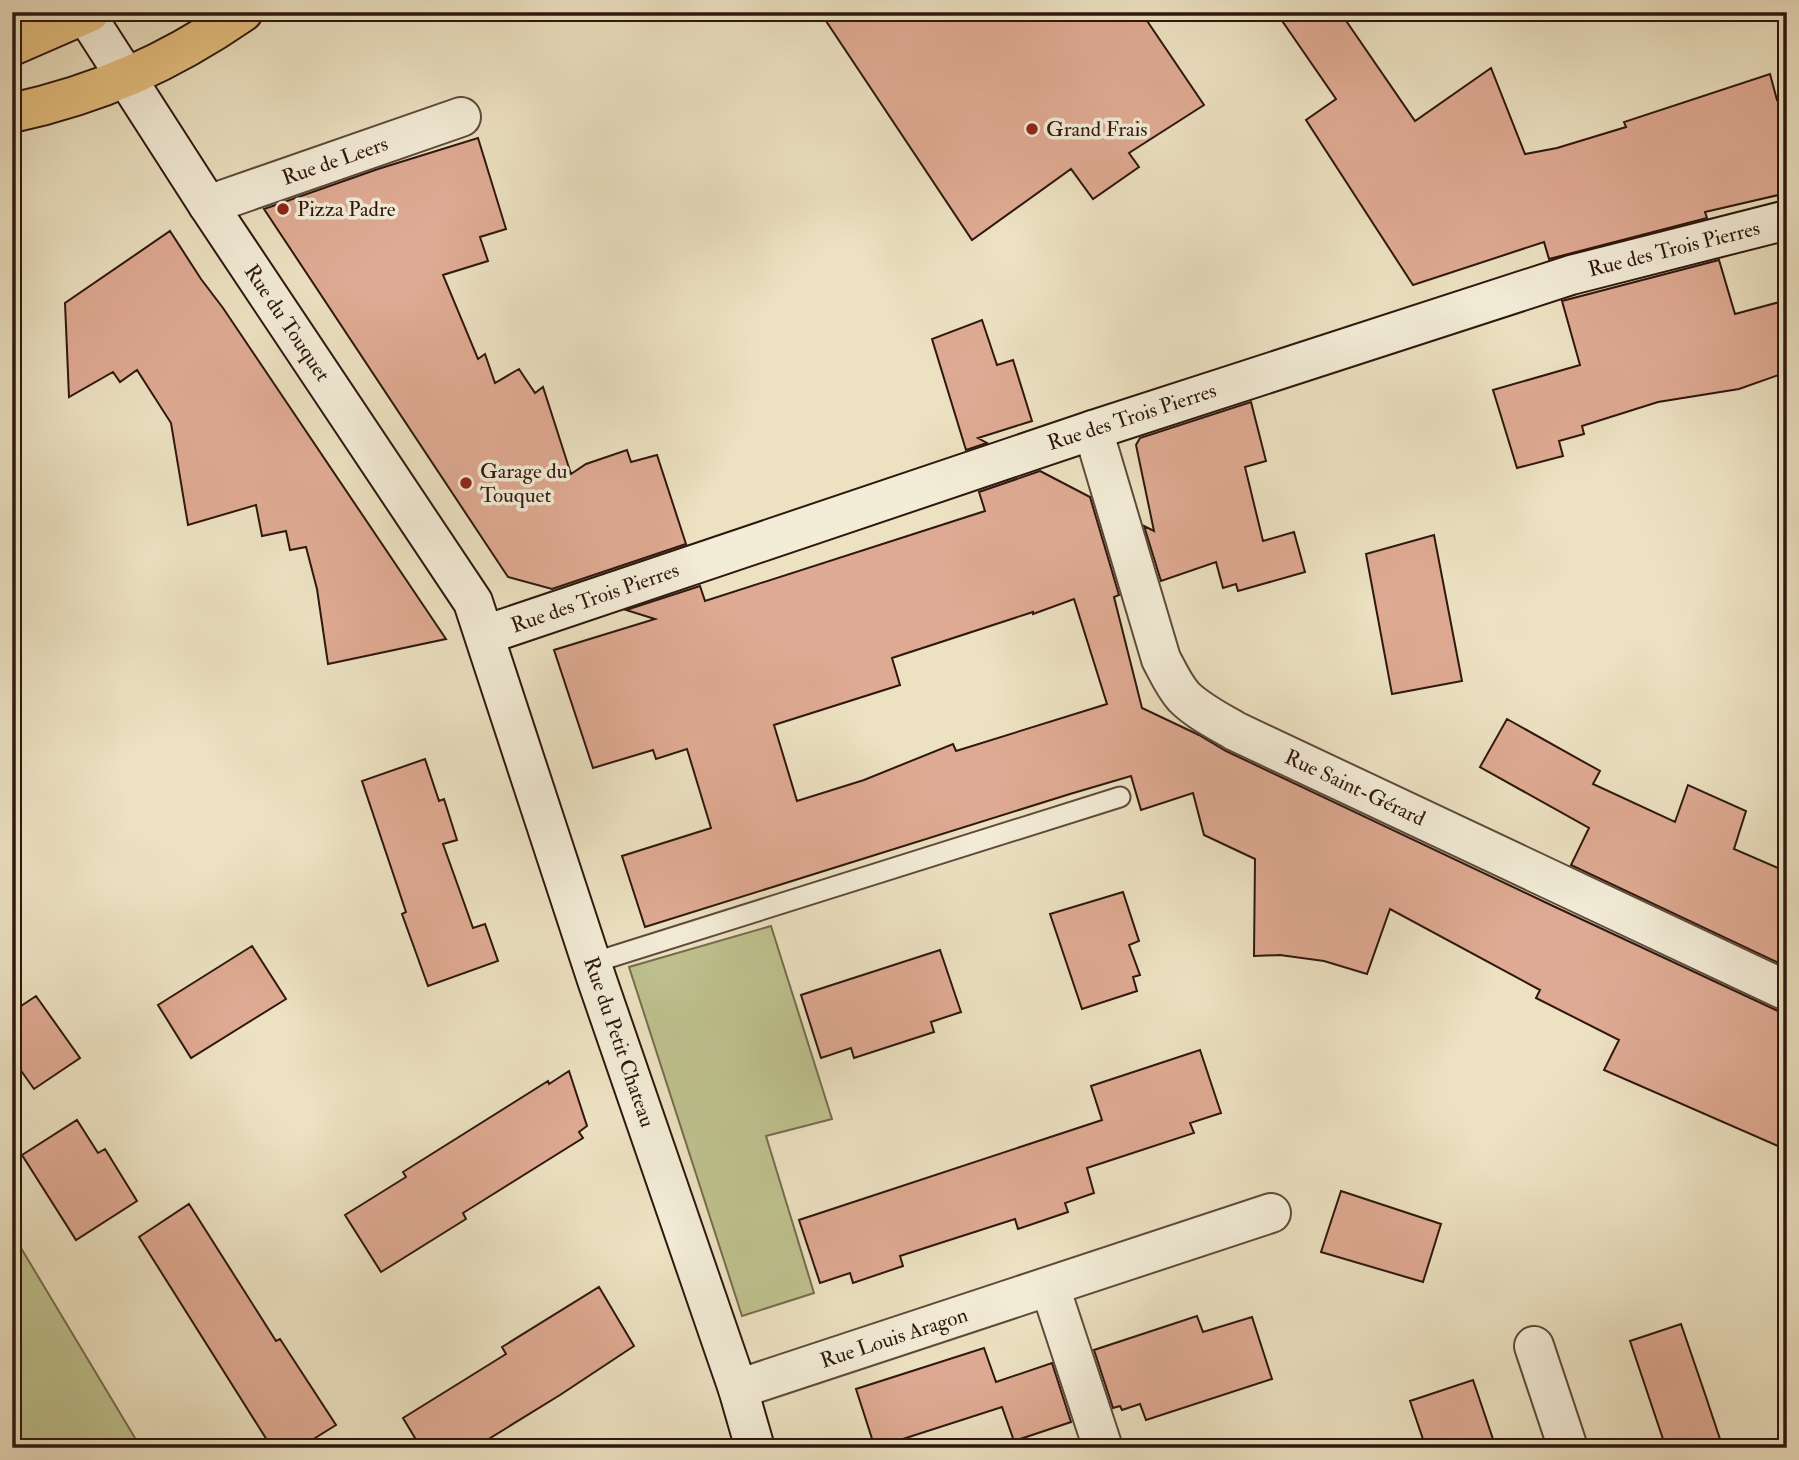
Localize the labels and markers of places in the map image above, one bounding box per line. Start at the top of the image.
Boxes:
place label: Grand Frais [1046,116,1148,143]
marker: Grand Frais [1024,121,1040,137]
place label: Pizza Padre [297,196,396,223]
marker: Pizza Padre [275,201,291,217]
place label: Garage du Touquet [480,458,568,509]
marker: Garage du Touquet [458,475,474,491]

